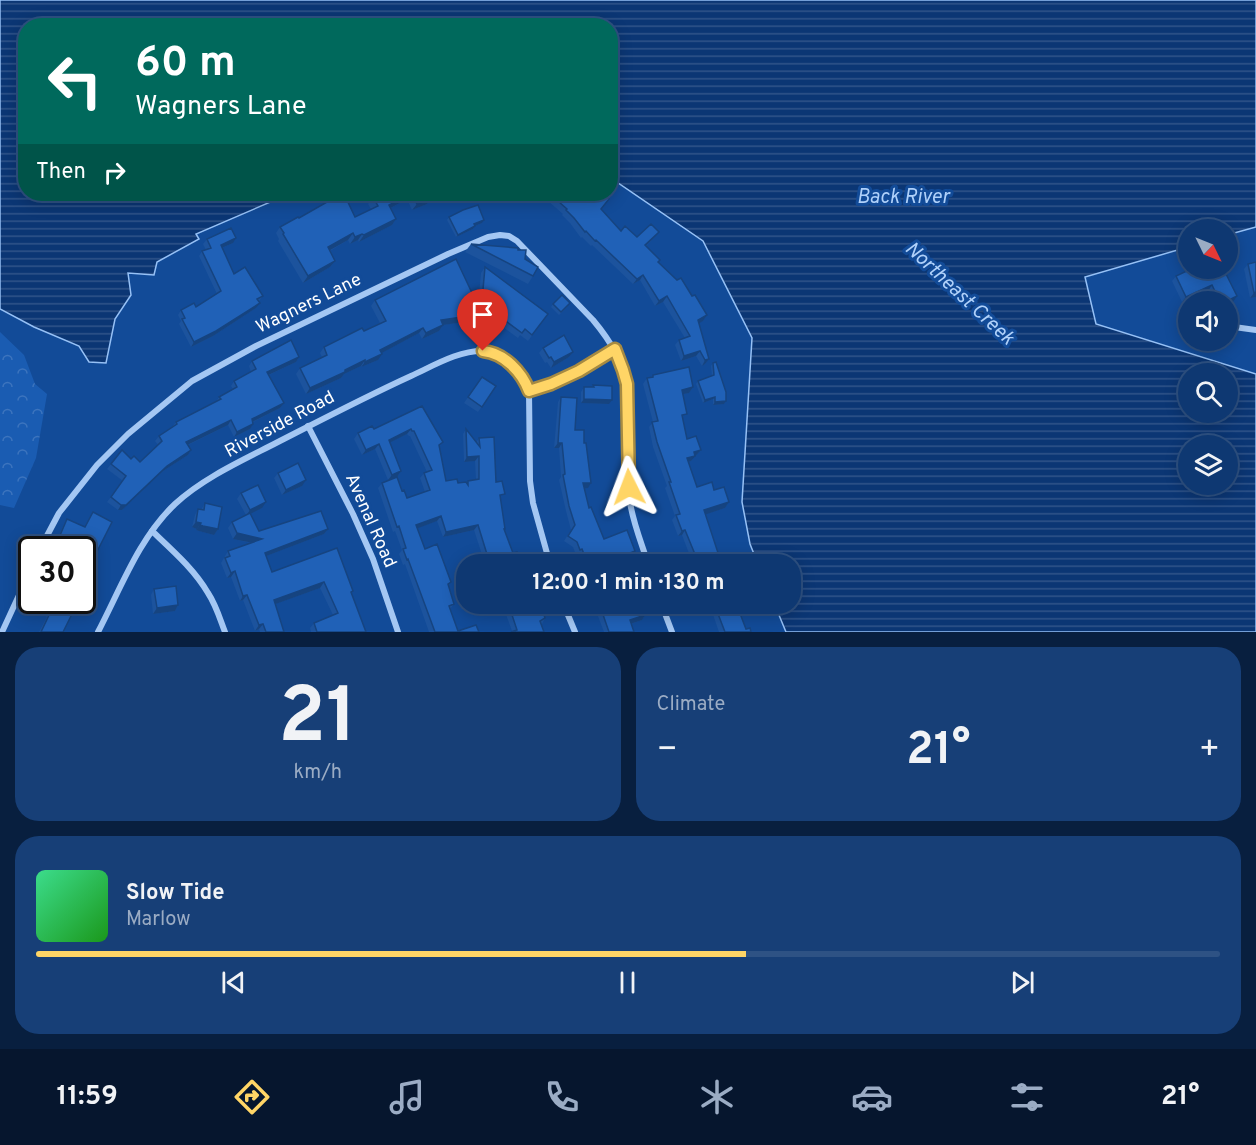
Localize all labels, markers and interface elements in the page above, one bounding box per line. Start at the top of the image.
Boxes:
text: 60 m [135,38,236,91]
icon: left [36,42,114,120]
text: Wagners Lane [135,90,306,124]
icon: right [98,156,131,189]
text: Then [36,159,86,186]
water label: Back River [857,185,951,211]
north arrow [1178,219,1238,279]
map controls [1178,219,1238,495]
water label: Northeast Creek [899,236,1020,352]
street label: Wagners Lane [253,269,365,339]
pin [457,289,508,351]
button: sound [1178,291,1238,351]
icon: arrive [466,298,499,331]
button: search [1178,363,1238,423]
street label: Riverside Road [221,386,339,464]
button: layers [1178,435,1238,495]
position arrow [597,455,661,519]
street label: Avenal Road [339,470,401,572]
speed limit sign: 30 [18,536,96,614]
text: 12:00 · 1 min · 130 m [532,570,725,597]
text: 21 [278,671,357,770]
text: Climate [657,692,725,718]
text: 21° [906,723,970,780]
text: − [657,730,678,772]
text: + [1199,730,1220,772]
text: km/h [293,760,342,786]
text: Slow Tide [126,880,225,907]
text: Marlow [126,907,190,933]
icon: previous [217,966,250,999]
icon: pause [611,966,644,999]
icon: next [1006,966,1039,999]
icon: directions [231,1076,273,1118]
icon: music [386,1076,428,1118]
icon: phone [541,1076,583,1118]
icon: climate [696,1076,738,1118]
icon: car [851,1076,893,1118]
icon: filters [1006,1076,1048,1118]
text: 11:59 [57,1080,118,1114]
text: 21° [1161,1080,1199,1114]

